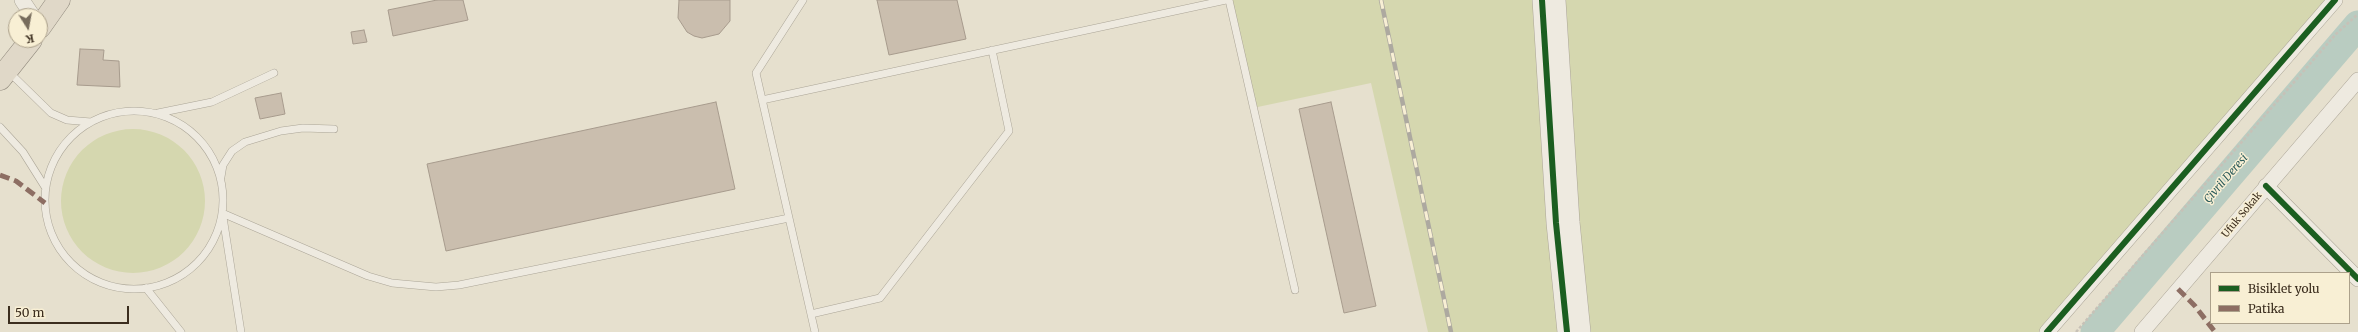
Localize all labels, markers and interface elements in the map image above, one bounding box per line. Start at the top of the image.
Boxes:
north arrow [8,8,48,48]
text: K [25,31,35,46]
water label: Çivril Deresi [2201,152,2251,206]
street label: Ufuk Sokak [2220,190,2264,240]
legend [2210,272,2350,324]
text: Bisiklet yolu [2248,281,2320,296]
scale bar [10,298,131,324]
text: Patika [2248,301,2285,316]
text: 50 m [15,305,44,320]

